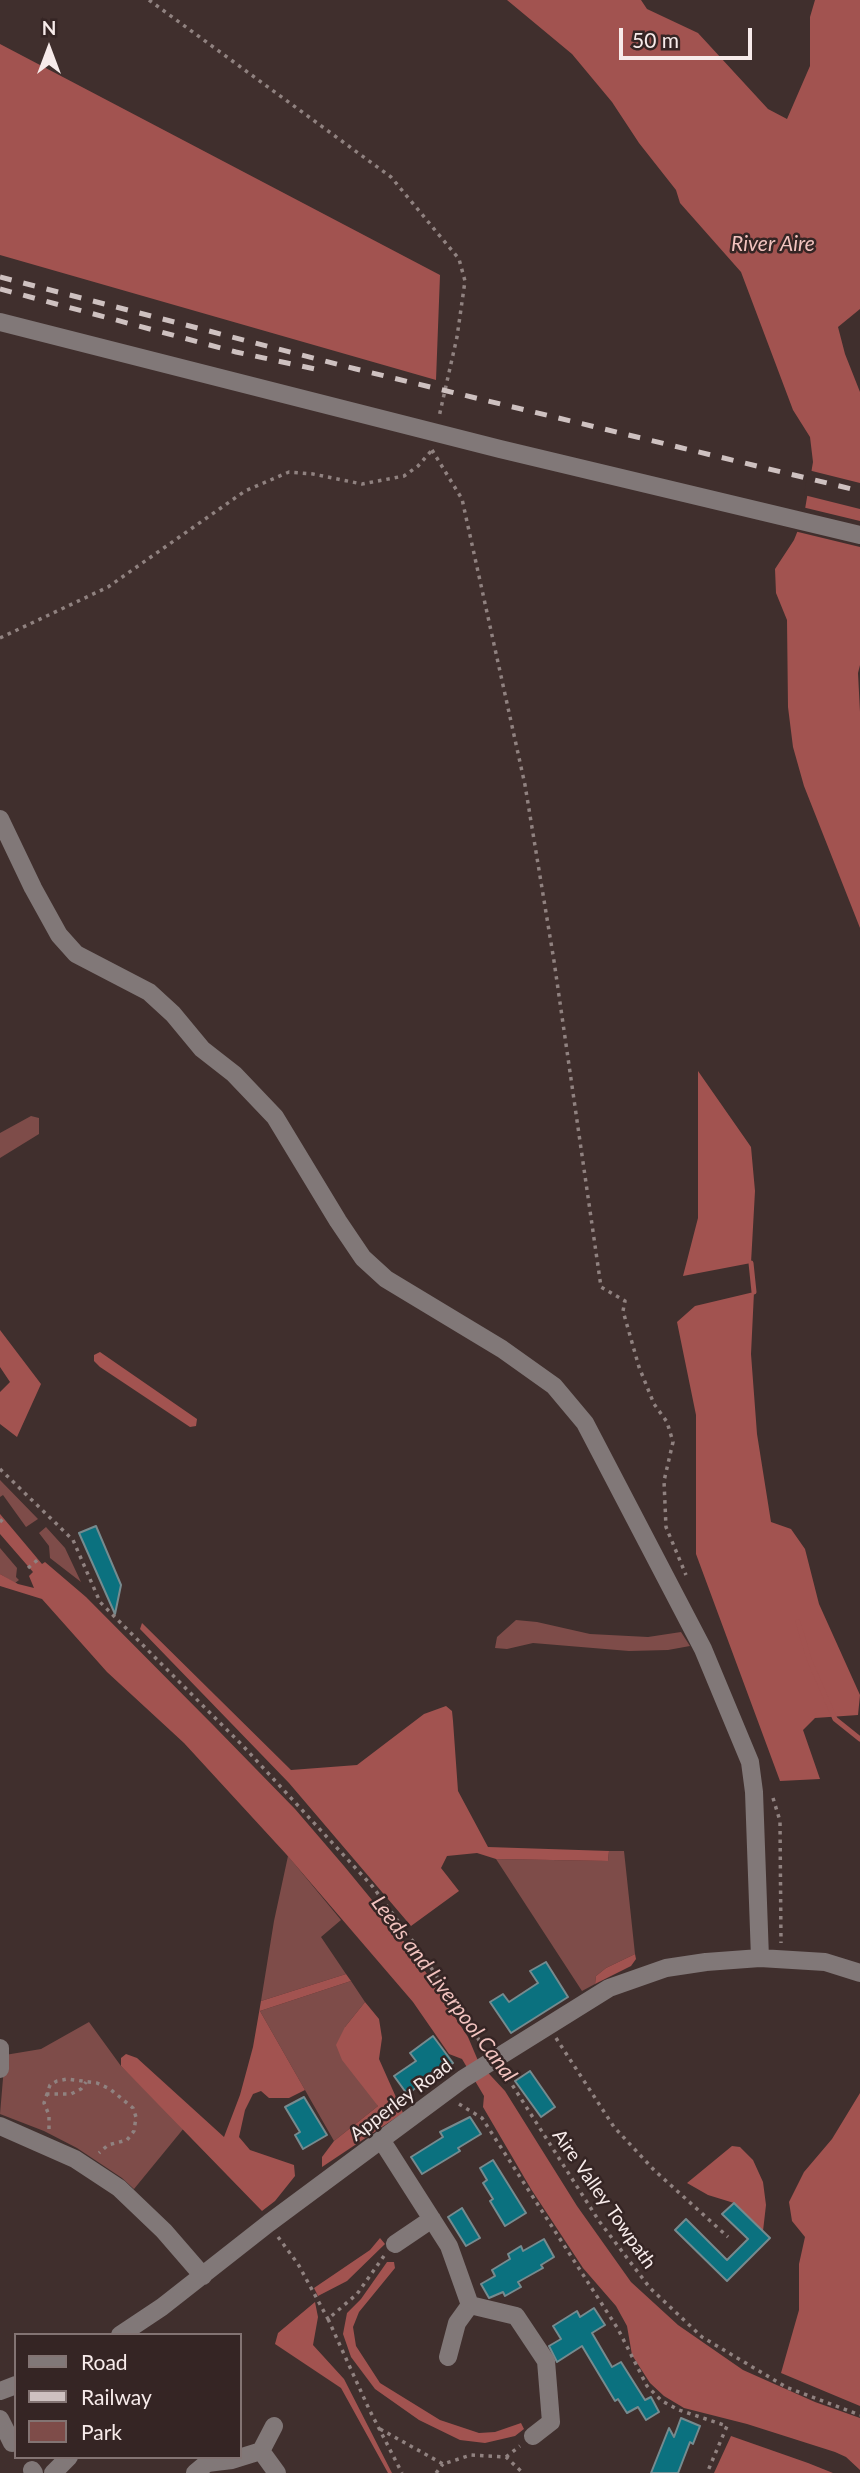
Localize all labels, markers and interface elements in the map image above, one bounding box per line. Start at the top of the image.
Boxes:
north arrow [14,14,84,84]
scale bar [622,14,755,58]
text: N [42,16,56,39]
text: 50 m [632,27,679,52]
water label: River Aire [731,231,815,257]
water label: Leeds and Liverpool Canal [366,1891,522,2087]
street label: Apperley Road [345,2054,457,2146]
street label: Aire Valley Towpath [547,2125,661,2273]
legend [14,2333,242,2459]
text: Road [81,2349,128,2374]
text: Railway [81,2384,152,2409]
text: Park [81,2419,122,2444]

